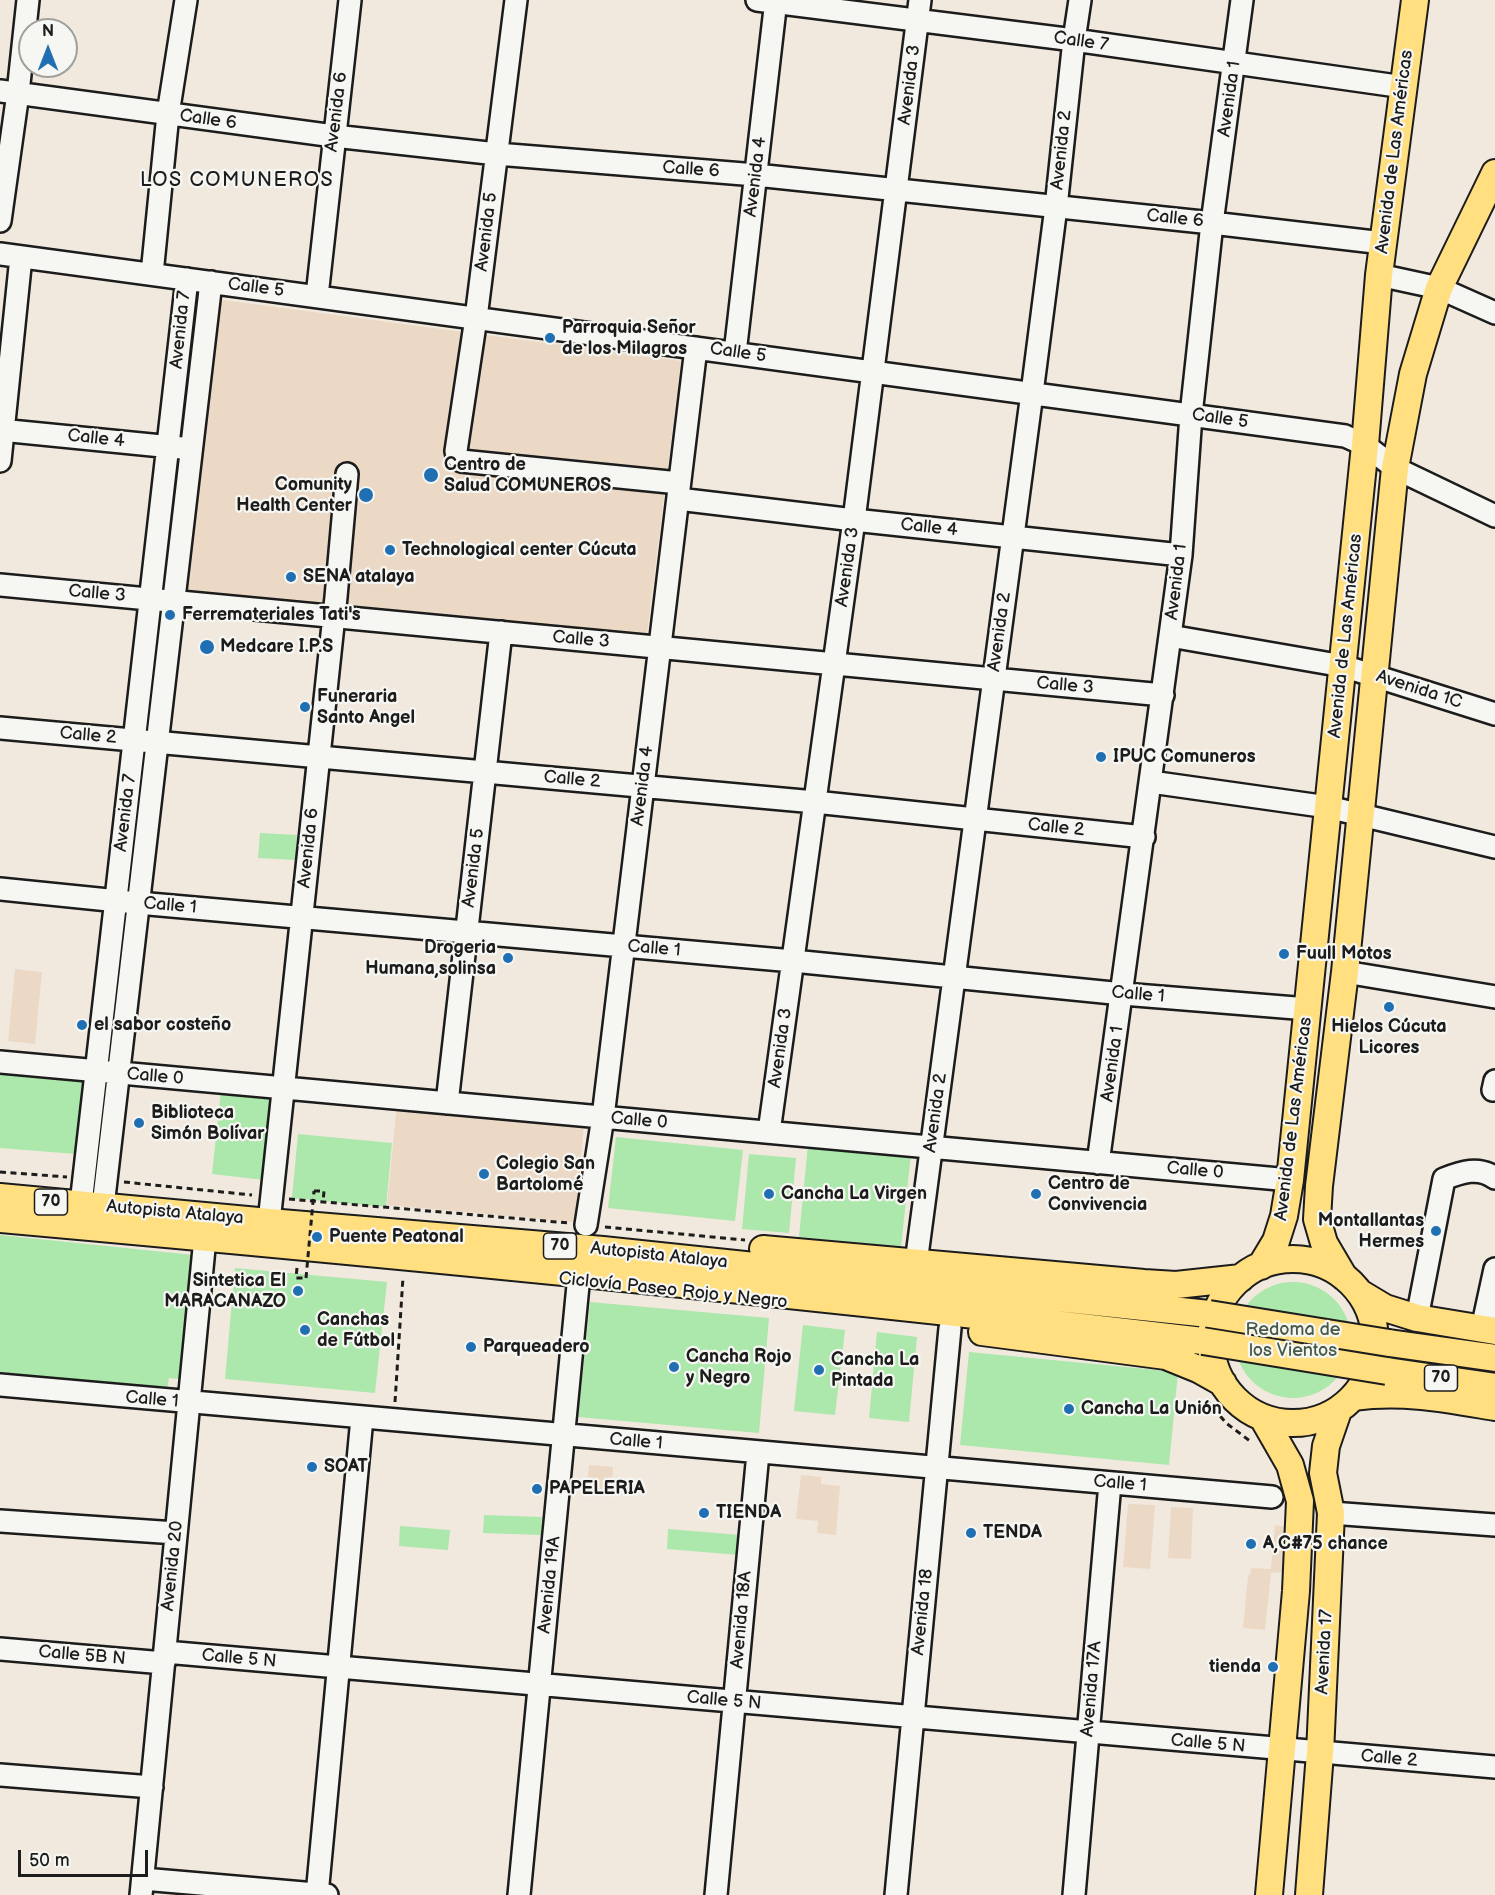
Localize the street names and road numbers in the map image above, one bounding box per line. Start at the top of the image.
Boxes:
street label: Calle 7 [1052,27,1110,57]
street label: Avenida 3 [894,44,926,126]
street label: Avenida de Las Américas [1372,49,1418,255]
street label: Avenida 1 [1214,60,1246,138]
street label: Avenida 6 [321,71,353,153]
street label: Calle 6 [178,105,238,135]
street label: Avenida 2 [1047,109,1077,191]
street label: Avenida 4 [740,136,772,218]
street label: Calle 6 [662,157,720,183]
street label: Avenida 5 [471,191,503,273]
street label: Calle 6 [1145,205,1205,233]
street label: Calle 5 [227,274,285,302]
street label: Avenida 7 [166,290,196,370]
street label: Calle 5 [708,338,768,368]
street label: Calle 5 [1190,404,1250,434]
street label: Calle 4 [66,425,126,453]
street label: Calle 4 [899,514,959,542]
street label: Avenida 3 [832,526,864,608]
street label: Avenida de Las Américas [1325,533,1367,739]
street label: Avenida 1 [1162,543,1192,621]
street label: Calle 3 [67,581,127,607]
street label: Avenida 2 [984,591,1016,673]
street label: Calle 3 [551,627,611,653]
street label: Avenida 1C [1373,666,1465,714]
street label: Calle 3 [1035,673,1095,699]
street label: Calle 2 [59,723,117,749]
street label: Avenida 4 [627,745,659,827]
street label: Calle 2 [543,767,601,793]
street label: Avenida 7 [111,773,141,853]
street label: Avenida 6 [294,807,324,889]
street label: Calle 2 [1027,814,1085,842]
street label: Avenida 5 [458,827,490,909]
street label: Calle 1 [142,893,198,919]
street label: Calle 1 [626,936,682,962]
street label: Calle 1 [1110,982,1166,1008]
street label: Avenida 3 [765,1007,797,1089]
street label: Avenida de Las Américas [1271,1016,1317,1222]
street label: Avenida 1 [1097,1025,1129,1103]
street label: Calle 0 [126,1064,184,1090]
street label: Avenida 2 [920,1072,952,1154]
street label: Calle 0 [610,1108,668,1134]
street label: Calle 0 [1166,1158,1224,1184]
road number: 70 [34,1189,68,1215]
street label: Autopista Atalaya [105,1196,245,1230]
road number: 70 [544,1233,576,1259]
street label: Autopista Atalaya [589,1238,729,1274]
street label: Ciclovía Paseo Rojo y Negro [558,1268,788,1314]
road number: 70 [1424,1365,1458,1391]
street label: Calle 1 [124,1387,180,1413]
street label: Calle 1 [608,1429,664,1455]
street label: Calle 1 [1092,1471,1148,1497]
street label: Avenida 20 [158,1520,188,1612]
street label: Avenida 19A [534,1535,566,1635]
street label: Avenida 18 [908,1568,938,1656]
street label: Avenida 18A [727,1570,757,1670]
street label: Avenida 17 [1312,1609,1338,1695]
street label: Avenida 17A [1077,1640,1107,1738]
street label: Calle 5B N [37,1641,127,1671]
street label: Calle 5 N [201,1645,277,1673]
street label: Calle 5 N [686,1687,762,1715]
street label: Calle 5 N [1170,1730,1246,1758]
street label: Calle 2 [1360,1746,1418,1772]

